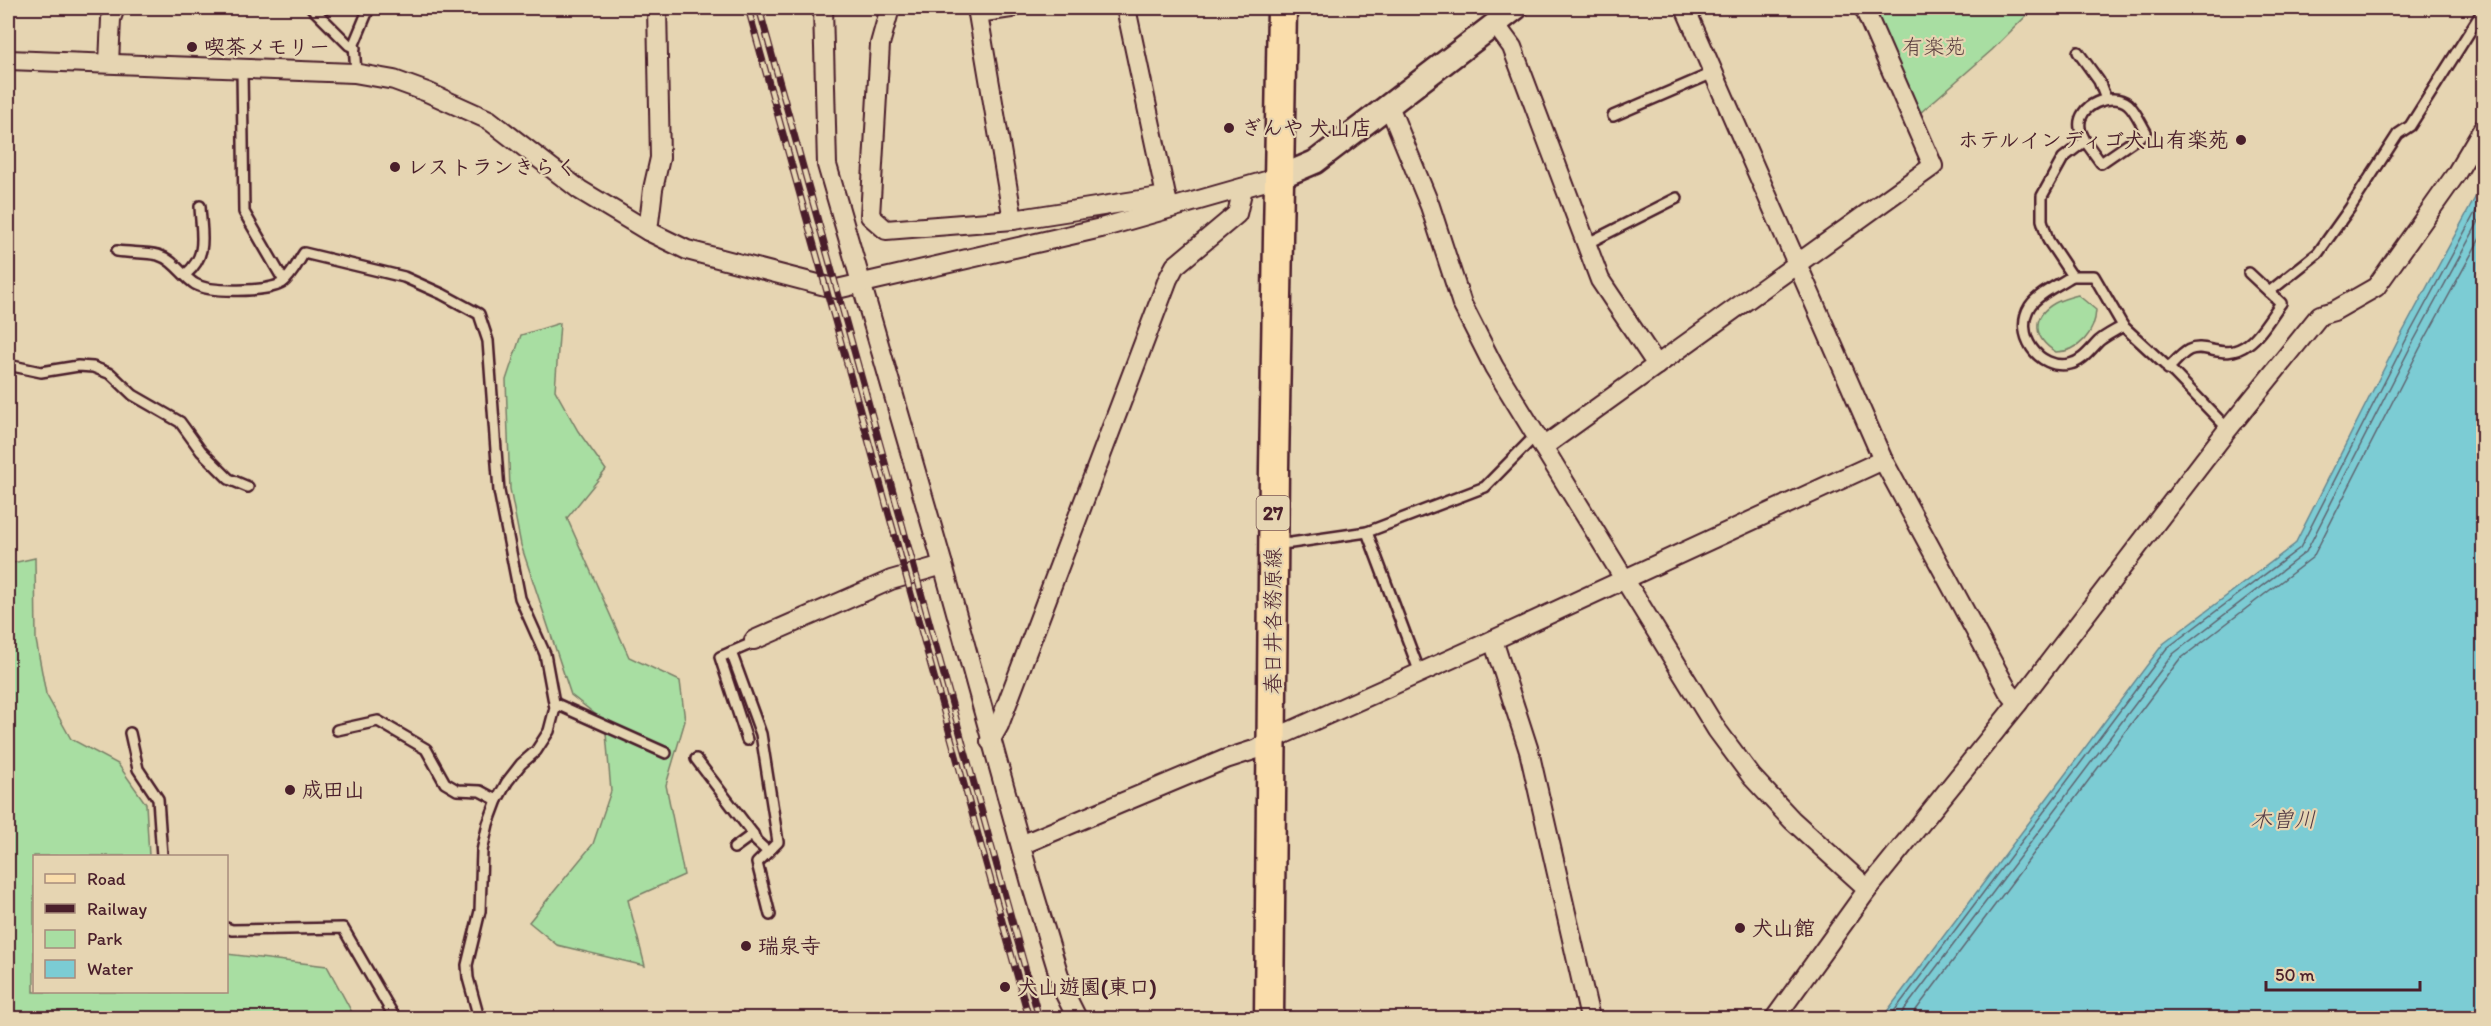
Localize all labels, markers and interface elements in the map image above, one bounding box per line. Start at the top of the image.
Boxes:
place label: 喫茶メモリー [204,34,330,59]
park label: 有楽苑 [1903,34,1966,59]
marker: 喫茶メモリー [185,40,199,54]
place label: ぎんや 犬山店 [1241,115,1372,140]
marker: ぎんや 犬山店 [1222,121,1236,135]
place label: ホテルインディゴ犬山有楽苑 [1958,127,2229,152]
marker: ホテルインディゴ犬山有楽苑 [2234,133,2248,147]
place label: レストランきらく [407,154,577,179]
marker: レストランきらく [388,160,402,174]
road number: 27 [1256,496,1290,530]
street label: 春日井各務原線 [1260,548,1285,695]
place label: 成田山 [302,777,365,802]
marker: 成田山 [283,783,297,797]
water label: 木曽川 [2250,806,2316,833]
legend [33,855,228,993]
text: Road [87,868,126,890]
text: Railway [87,898,148,920]
place label: 犬山館 [1752,915,1815,940]
marker: 犬山館 [1733,921,1747,935]
text: Park [87,928,122,950]
place label: 瑞泉寺 [758,933,821,958]
marker: 瑞泉寺 [739,939,753,953]
scale bar [2266,954,2420,992]
text: Water [87,958,133,980]
text: 50 m [2275,964,2315,986]
place label: 犬山遊園(東口) [1017,974,1157,1000]
marker: 犬山遊園(東口) [998,980,1012,994]

